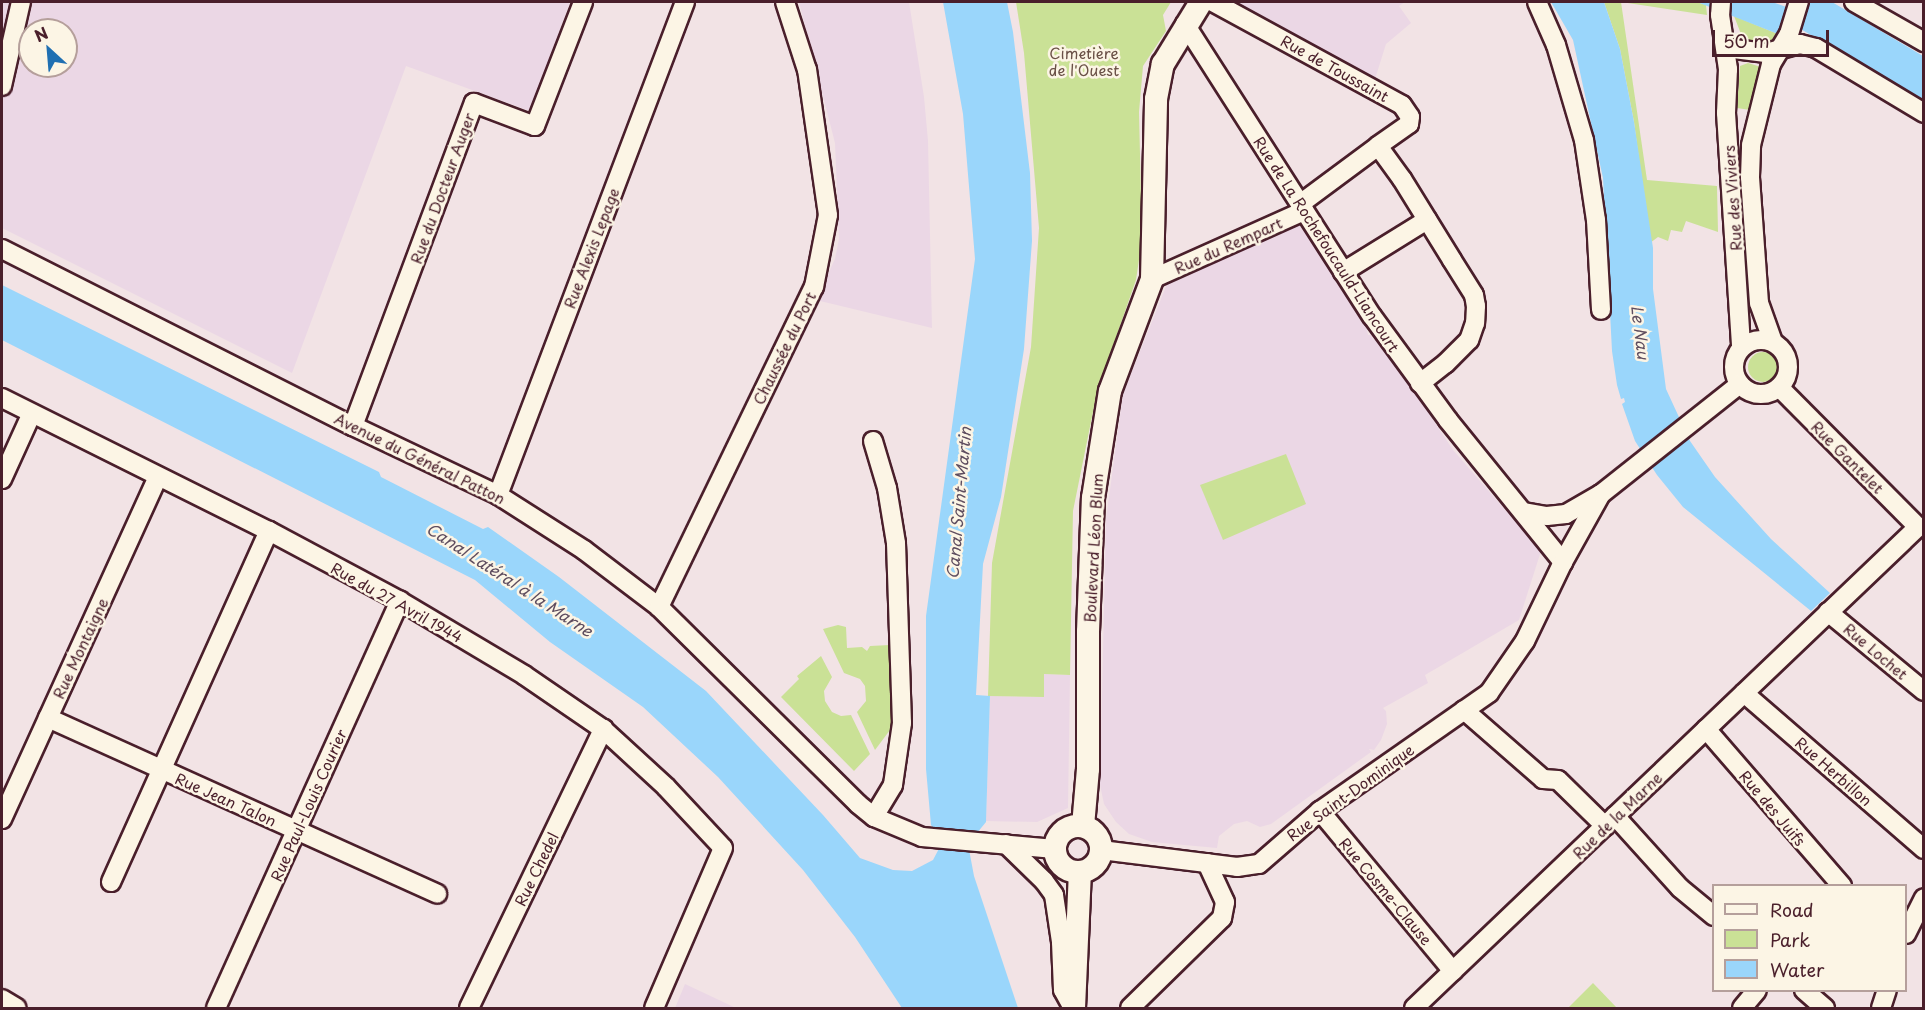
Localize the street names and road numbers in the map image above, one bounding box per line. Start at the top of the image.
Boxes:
street label: Rue de Toussaint [1277,31,1393,105]
street label: Rue du Docteur Auger [406,109,478,267]
street label: Rue de La Rochefoucauld-Liancourt [1250,132,1404,356]
street label: Rue des Viviers [1719,143,1745,253]
street label: Rue Alexis Lepage [559,184,623,312]
street label: Rue du Rempart [1171,213,1285,277]
street label: Chaussée du Port [749,288,819,408]
street label: Avenue du Général Patton [332,409,508,507]
street label: Rue Gantelet [1807,416,1889,498]
street label: Boulevard Léon Blum [1080,473,1106,623]
street label: Rue du 27 Avril 1944 [326,557,468,647]
street label: Rue Montaigne [49,594,111,702]
street label: Rue Lochet [1840,619,1912,683]
street label: Rue Paul-Louis Courier [266,726,350,884]
street label: Rue Herbillon [1791,732,1877,810]
street label: Rue Saint-Dominique [1283,740,1417,844]
street label: Rue des Juifs [1736,766,1810,850]
street label: Rue de la Marne [1568,767,1666,863]
street label: Rue Jean Talon [171,768,281,830]
street label: Rue Chedel [510,828,562,910]
street label: Rue Cosme-Clause [1335,833,1437,949]

